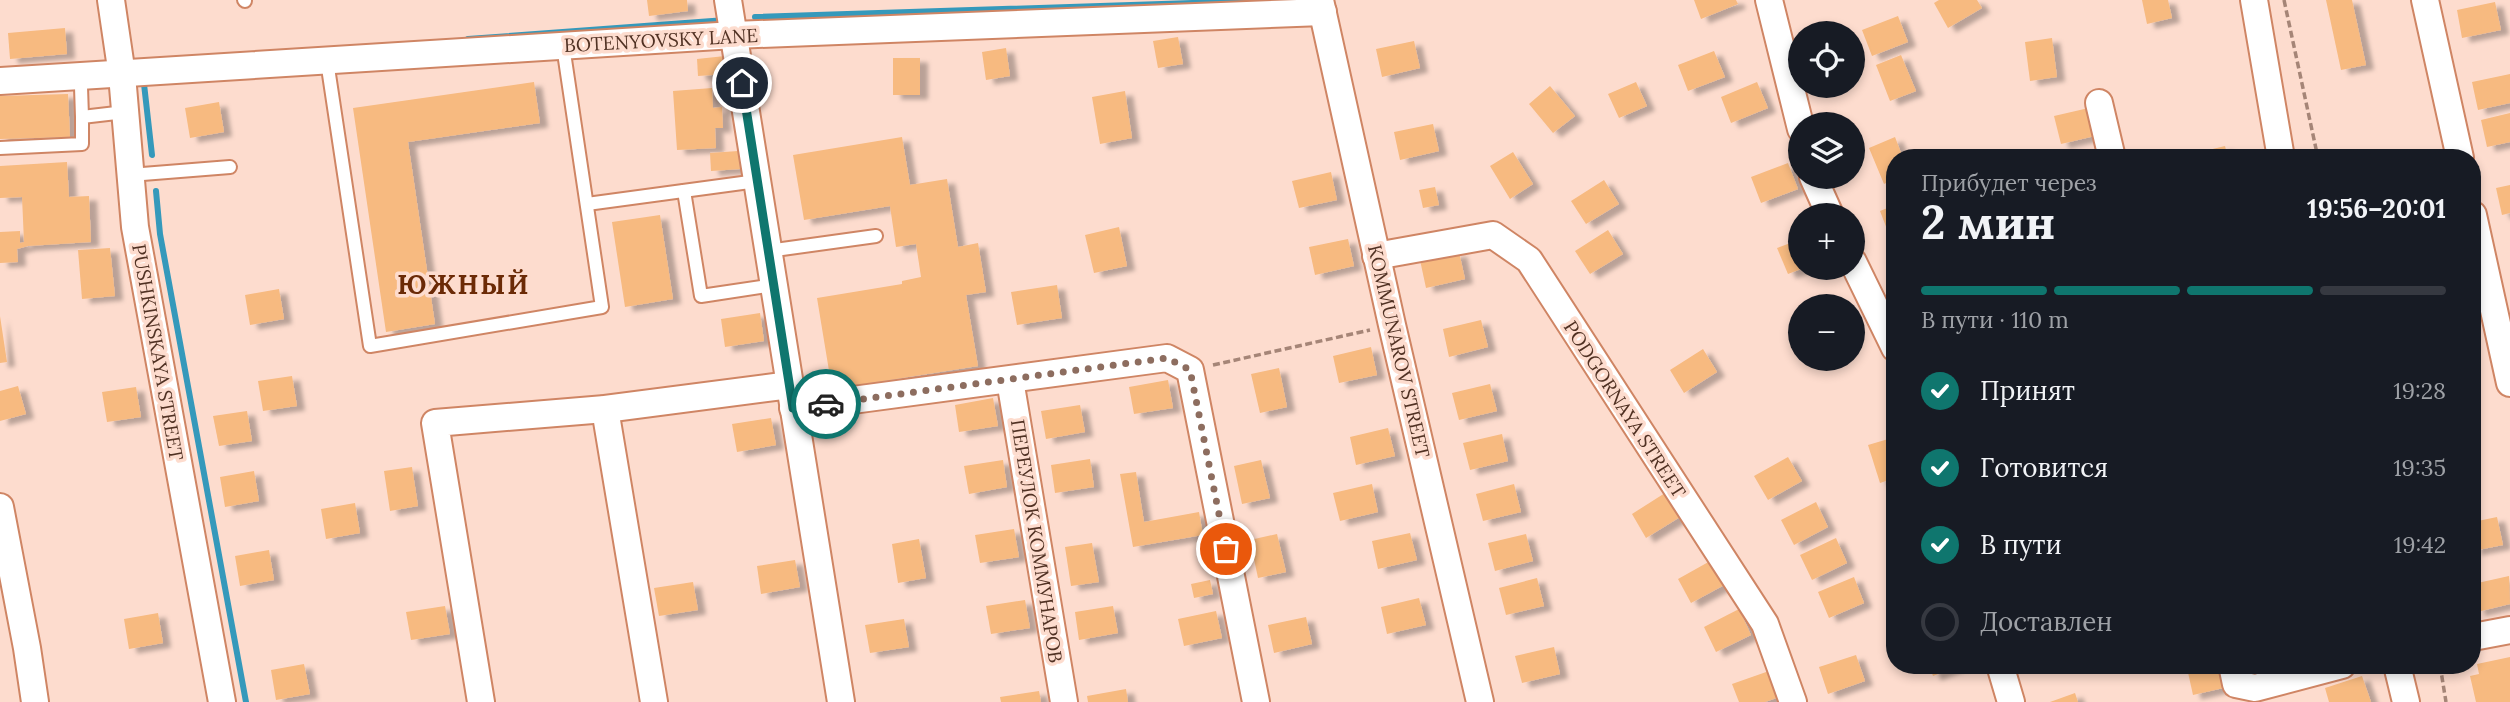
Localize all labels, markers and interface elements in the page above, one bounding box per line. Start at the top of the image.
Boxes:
map controls [1788,21,1865,371]
button: locate [1788,21,1865,98]
street label: BOTENYOVSKY LANE [563,23,759,57]
pin [712,53,772,113]
icon: home [723,64,761,102]
button: layers [1788,112,1865,189]
text: Прибудет через [1921,168,2097,197]
text: 19:56–20:01 [2307,192,2446,225]
text: 2 мин [1921,193,2055,252]
button: + [1788,203,1865,280]
street label: PUSHKINSKAYA STREET [127,242,189,462]
street label: KOMMUNAROV STREET [1363,242,1435,460]
district label: ЮЖНЫЙ [397,268,531,301]
button: − [1788,294,1865,371]
text: В пути · 110 m [1921,305,2069,334]
street label: PODGORNAYA STREET [1559,316,1691,502]
courier [791,369,861,439]
icon: check [1921,372,1959,410]
text: Принят [1980,374,2075,407]
text: 19:28 [2393,376,2446,405]
icon: car [807,385,845,423]
street label: ПЕРЕУЛОК КОММУНАРОВ [1006,418,1068,665]
icon: check [1921,449,1959,487]
text: Готовится [1980,451,2108,484]
text: 19:35 [2393,453,2446,482]
pin [1196,519,1256,579]
icon: check [1921,526,1959,564]
text: В пути [1980,528,2062,561]
icon: bag [1207,530,1245,568]
text: 19:42 [2394,530,2446,559]
text: Доставлен [1980,605,2113,638]

